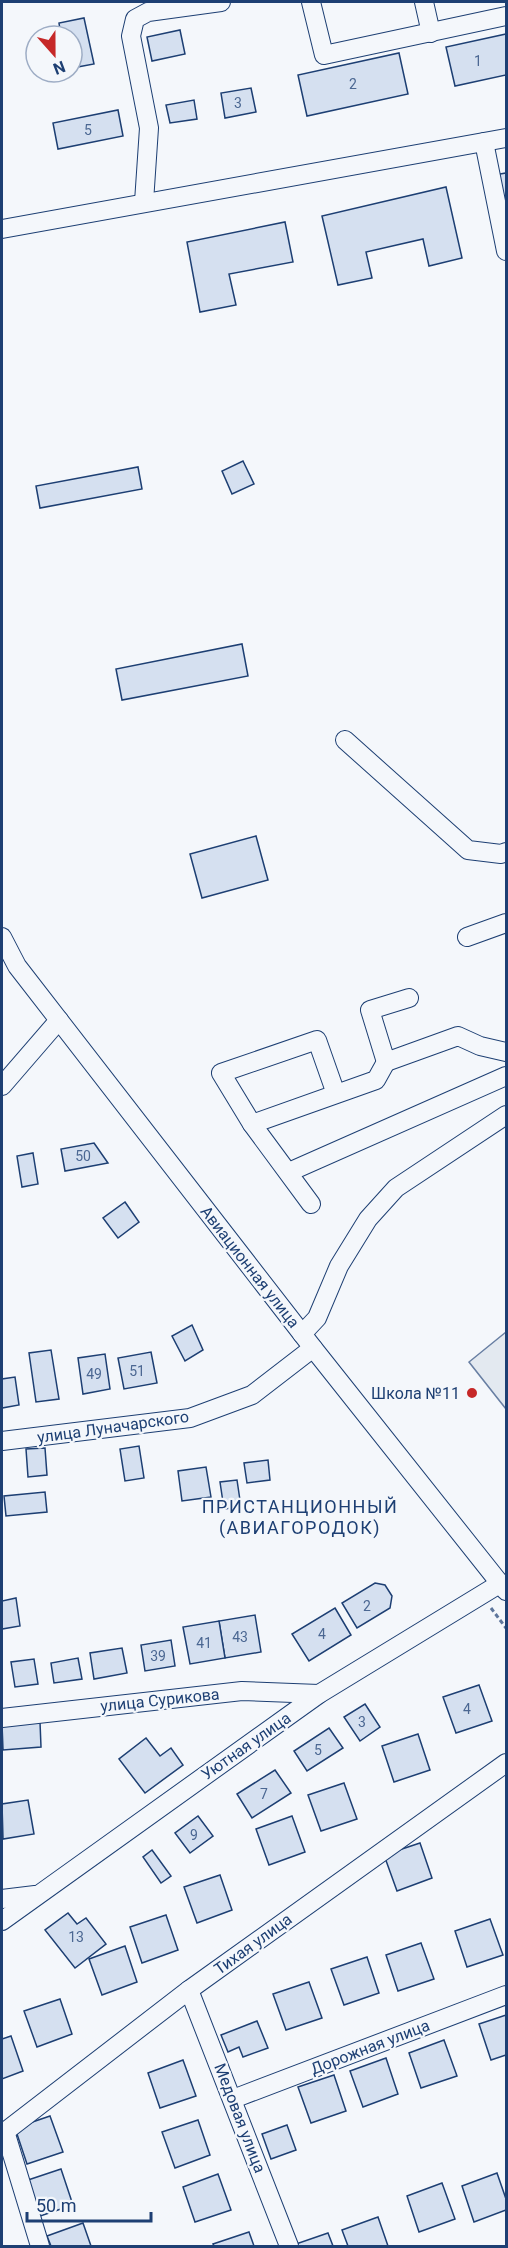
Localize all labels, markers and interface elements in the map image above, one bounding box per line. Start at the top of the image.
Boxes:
north arrow [24,24,84,84]
house number: 1 [474,53,482,69]
text: N [51,57,68,78]
house number: 2 [349,76,357,92]
house number: 3 [234,95,242,111]
house number: 5 [84,122,92,138]
house number: 50 [75,1148,91,1164]
street label: Авиационная улица [197,1202,303,1332]
house number: 51 [129,1363,145,1379]
house number: 49 [86,1366,102,1382]
place label: Школа №11 [371,1384,460,1403]
marker: Школа №11 [465,1386,479,1400]
street label: улица Луначарского [36,1407,190,1447]
district label: ПРИСТАНЦИОННЫЙ (АВИАГОРОДОК) [202,1496,398,1539]
house number: 2 [363,1598,371,1614]
house number: 4 [318,1626,326,1642]
house number: 43 [232,1629,248,1645]
house number: 41 [196,1635,212,1651]
house number: 39 [150,1648,166,1664]
street label: улица Сурикова [100,1684,220,1716]
house number: 4 [463,1701,471,1717]
street label: Уютная улица [198,1708,294,1784]
house number: 3 [358,1714,366,1730]
house number: 5 [314,1742,322,1758]
house number: 7 [260,1786,268,1802]
house number: 9 [190,1827,198,1843]
street label: Тихая улица [211,1909,295,1979]
house number: 13 [68,1929,84,1945]
street label: Дорожная улица [308,2016,432,2078]
street label: Медовая улица [210,2061,270,2175]
scale bar [27,2185,152,2223]
text: 50 m [36,2195,76,2216]

